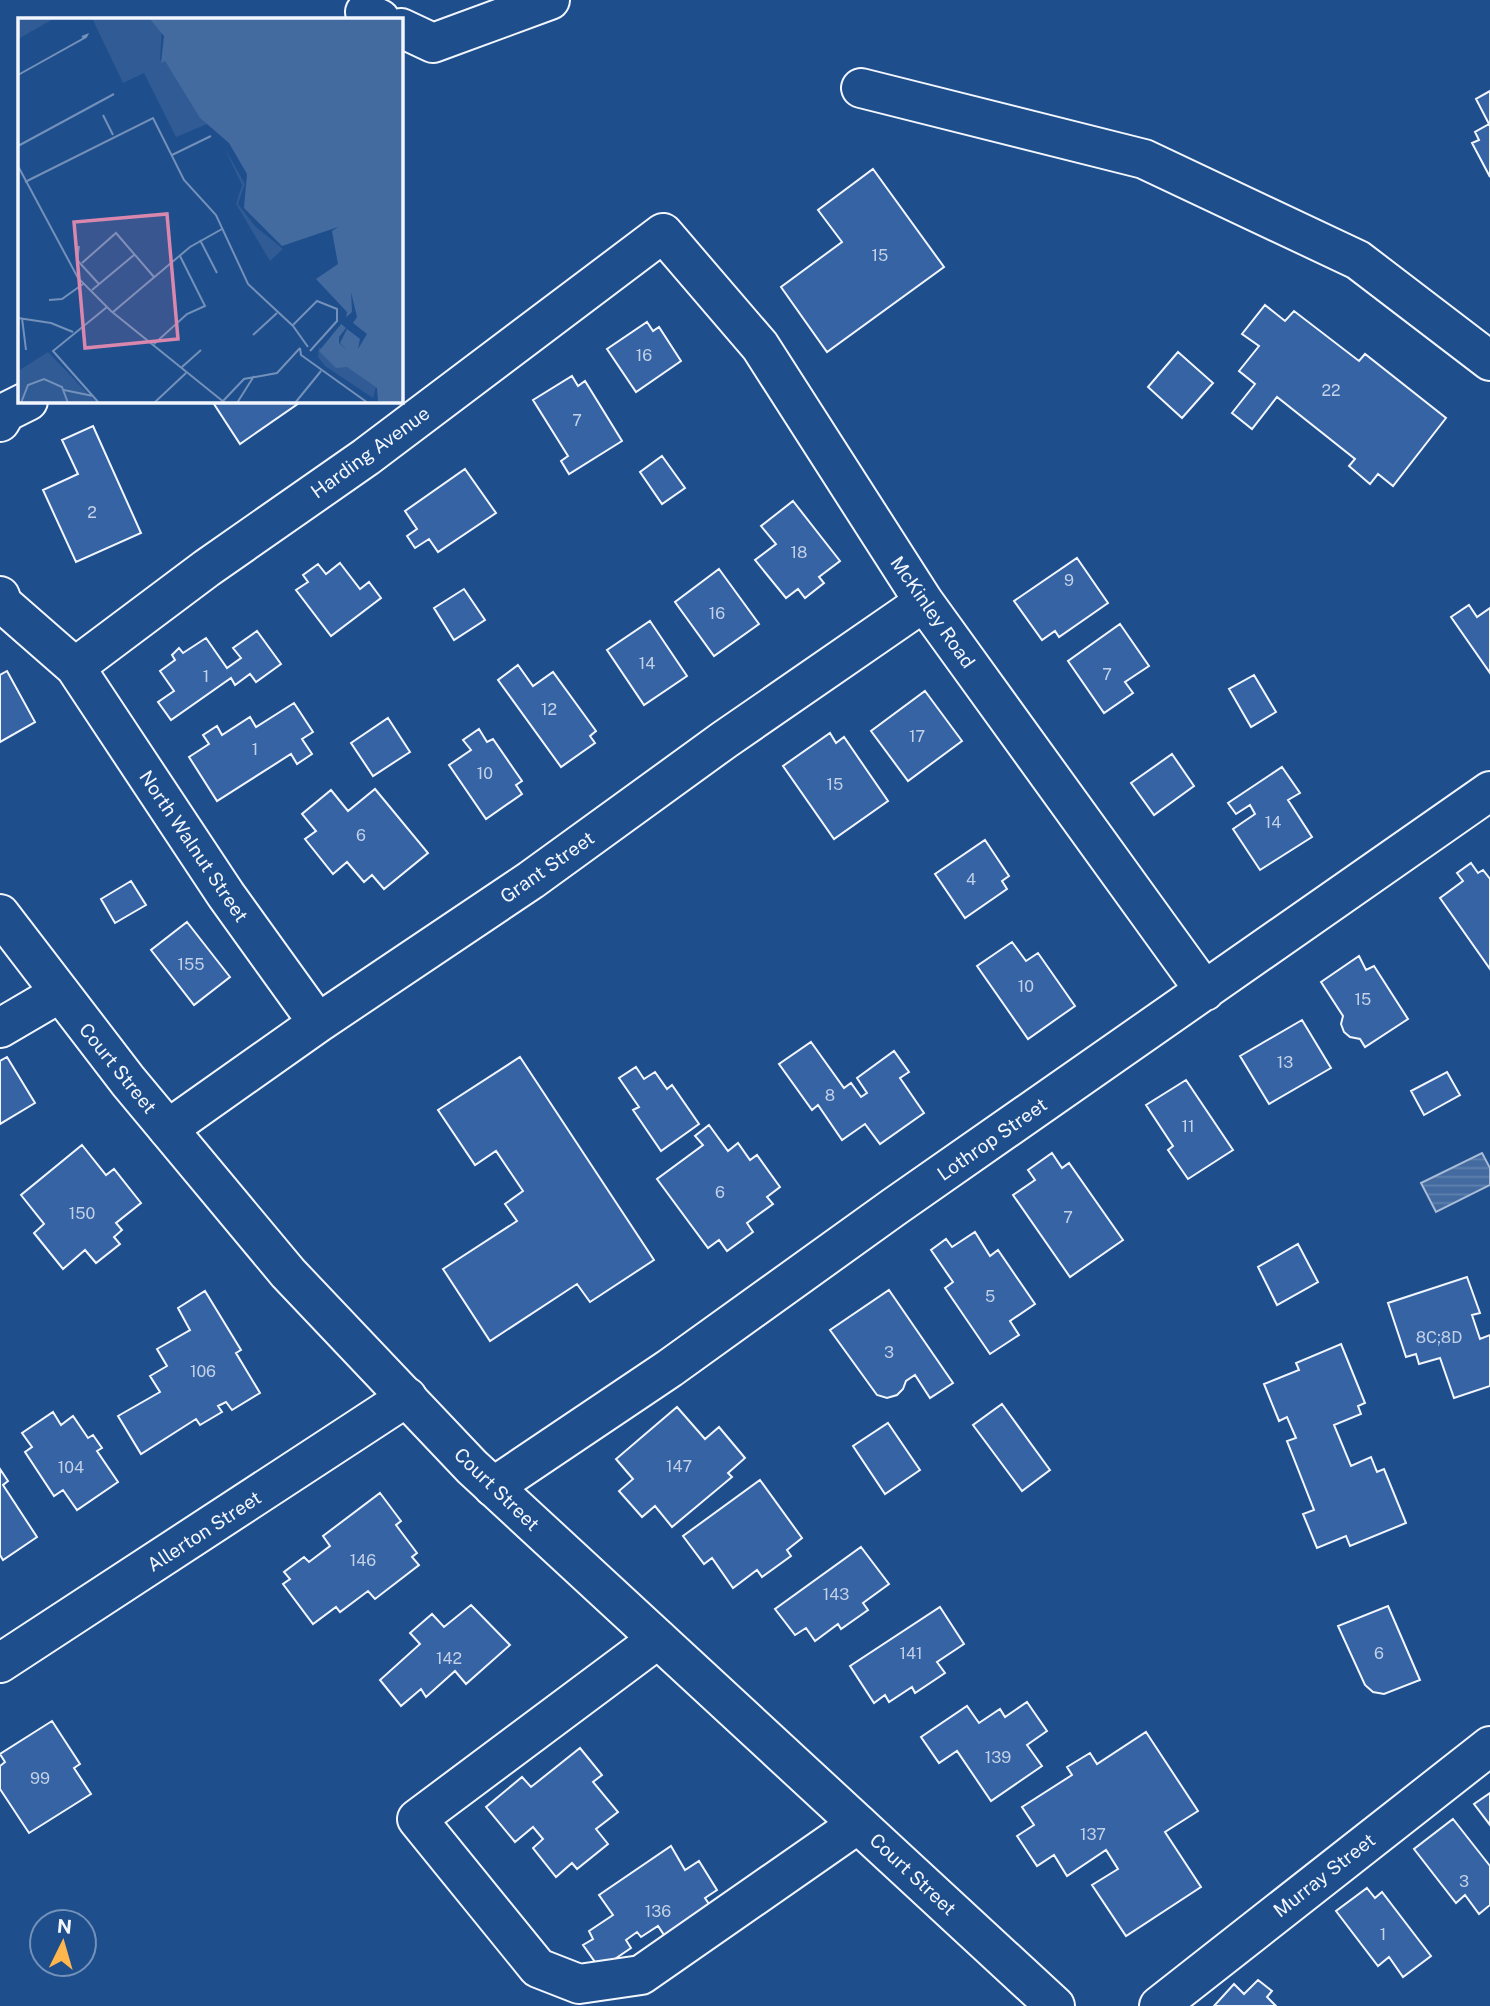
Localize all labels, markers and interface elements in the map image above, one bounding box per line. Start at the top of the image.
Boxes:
inset map [18,18,402,402]
house number: 15 [872,246,888,265]
house number: 16 [636,346,652,365]
house number: 22 [1321,381,1341,400]
street label: Harding Avenue [306,402,434,502]
house number: 7 [572,411,582,430]
house number: 2 [87,503,97,522]
house number: 18 [791,543,807,562]
street label: McKinley Road [886,552,980,672]
house number: 9 [1064,571,1074,590]
house number: 16 [709,604,725,623]
house number: 14 [639,654,655,673]
house number: 7 [1102,665,1112,684]
house number: 1 [203,667,209,686]
house number: 12 [541,700,557,719]
house number: 17 [909,727,925,746]
house number: 1 [252,740,258,759]
house number: 10 [477,764,493,783]
street label: North Walnut Street [135,766,253,926]
house number: 15 [827,775,843,794]
house number: 14 [1265,813,1281,832]
house number: 6 [356,826,366,845]
street label: Grant Street [496,827,598,907]
house number: 4 [966,870,976,889]
house number: 155 [177,955,205,974]
house number: 10 [1018,977,1034,996]
house number: 15 [1355,990,1371,1009]
street label: Court Street [75,1018,161,1118]
house number: 13 [1277,1053,1293,1072]
house number: 8 [825,1086,835,1105]
street label: Lothrop Street [933,1093,1051,1185]
house number: 11 [1181,1117,1195,1136]
house number: 6 [715,1183,725,1202]
house number: 150 [69,1204,95,1223]
house number: 7 [1063,1208,1073,1227]
house number: 5 [985,1287,995,1306]
house number: 8C;8D [1416,1328,1462,1347]
house number: 3 [884,1343,894,1362]
house number: 106 [190,1362,216,1381]
street label: Court Street [450,1443,544,1535]
house number: 147 [666,1457,692,1476]
house number: 104 [58,1458,84,1477]
street label: Allerton Street [143,1486,265,1576]
house number: 146 [350,1551,376,1570]
house number: 143 [823,1585,849,1604]
house number: 141 [899,1644,923,1663]
house number: 6 [1374,1644,1384,1663]
house number: 142 [436,1649,462,1668]
house number: 139 [985,1748,1011,1767]
house number: 99 [30,1769,50,1788]
house number: 137 [1080,1825,1106,1844]
street label: Murray Street [1269,1828,1379,1922]
street label: Court Street [865,1829,961,1919]
house number: 3 [1459,1872,1469,1891]
house number: 136 [645,1902,671,1921]
north arrow [28,1908,98,1978]
text: N [56,1914,73,1938]
house number: 1 [1380,1925,1386,1944]

